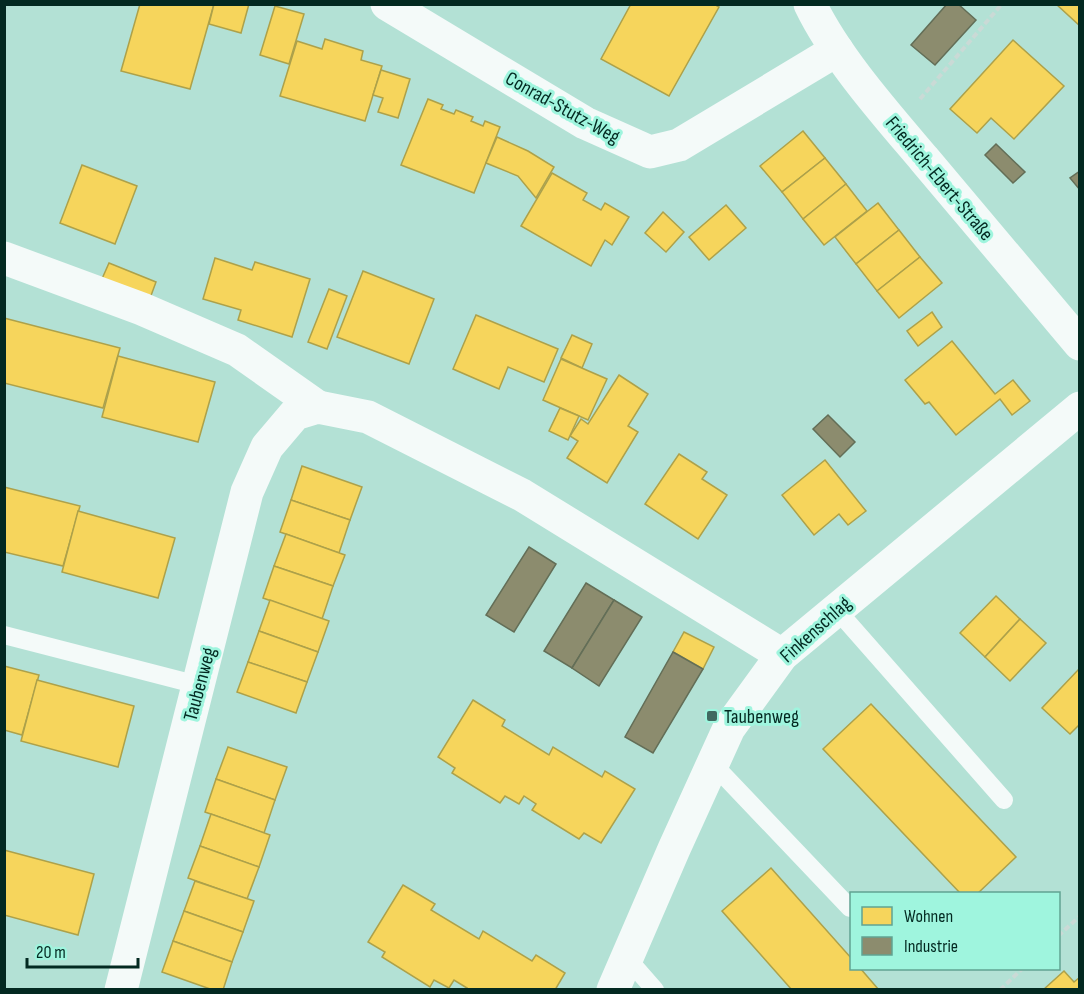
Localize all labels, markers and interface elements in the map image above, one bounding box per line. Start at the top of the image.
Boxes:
street label: Conrad-Stutz-Weg [501,67,624,149]
street label: Friedrich-Ebert-Straße [880,112,998,246]
street label: Finkenschlag [775,592,856,668]
street label: Taubenweg [179,645,221,724]
place label: Taubenweg [724,705,799,729]
marker: Taubenweg [705,709,719,723]
legend [850,892,1060,970]
text: Wohnen [904,906,953,927]
scale bar [27,931,138,969]
text: Industrie [904,936,958,957]
text: 20 m [36,942,66,963]

